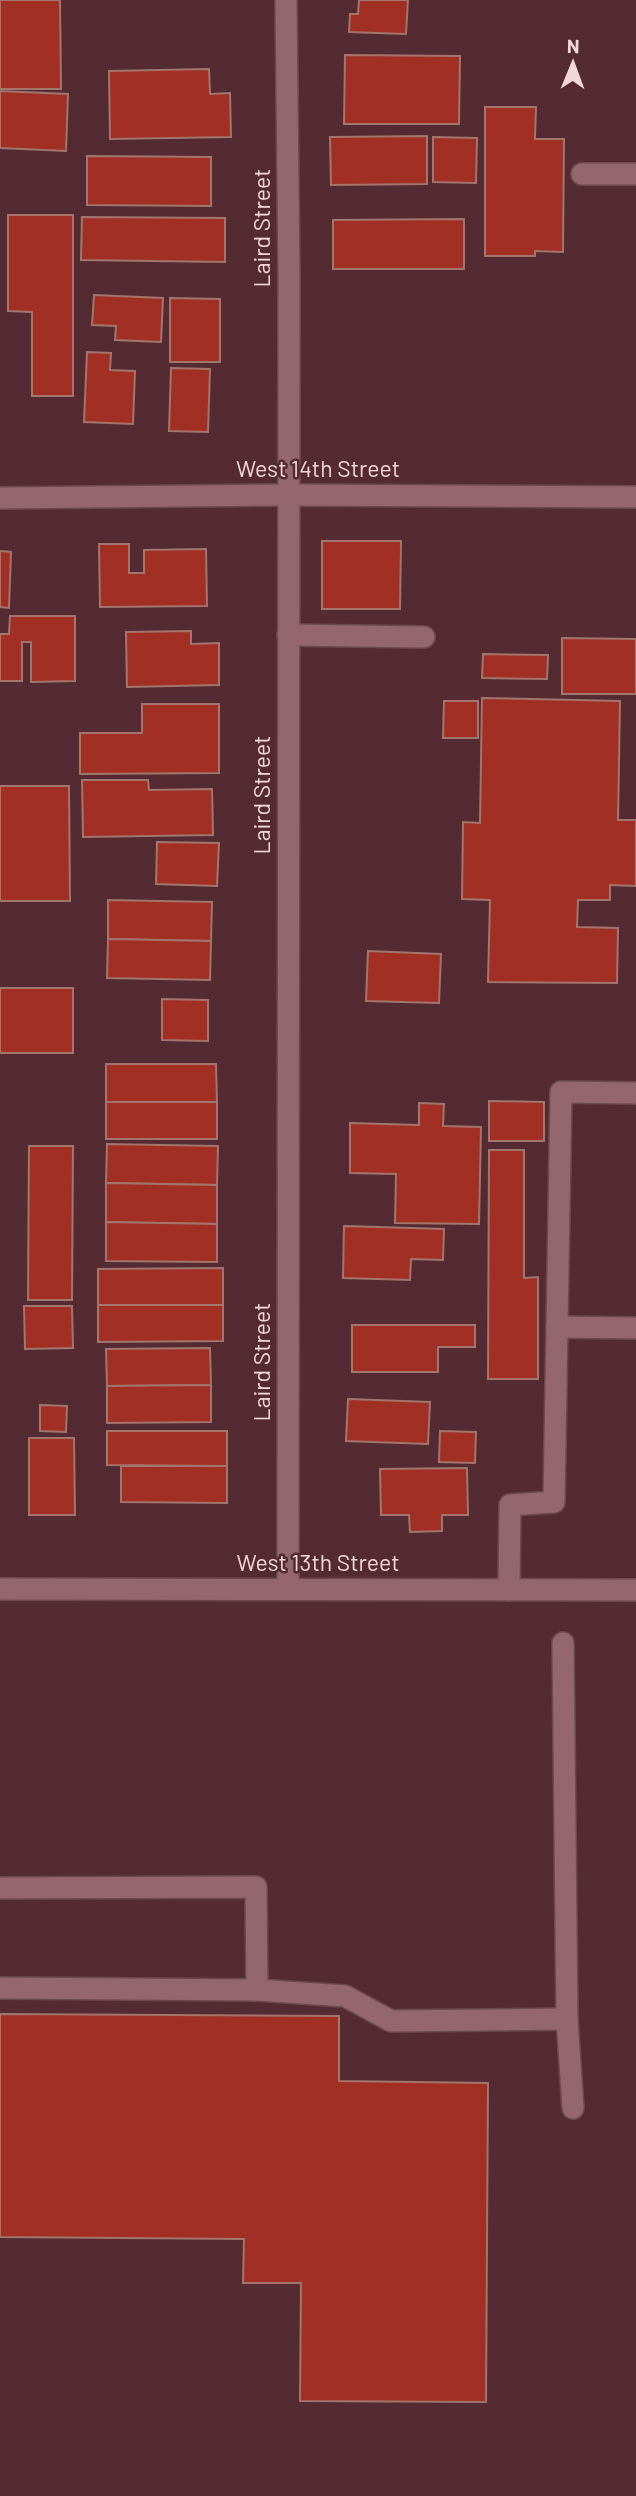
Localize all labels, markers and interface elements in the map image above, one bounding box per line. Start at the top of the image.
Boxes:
north arrow [538,28,608,98]
text: N [567,34,580,57]
street label: Laird Street [247,169,275,287]
street label: West 14th Street [236,454,400,482]
street label: Laird Street [247,736,275,854]
street label: Laird Street [247,1303,275,1421]
street label: West 13th Street [236,1548,400,1576]

